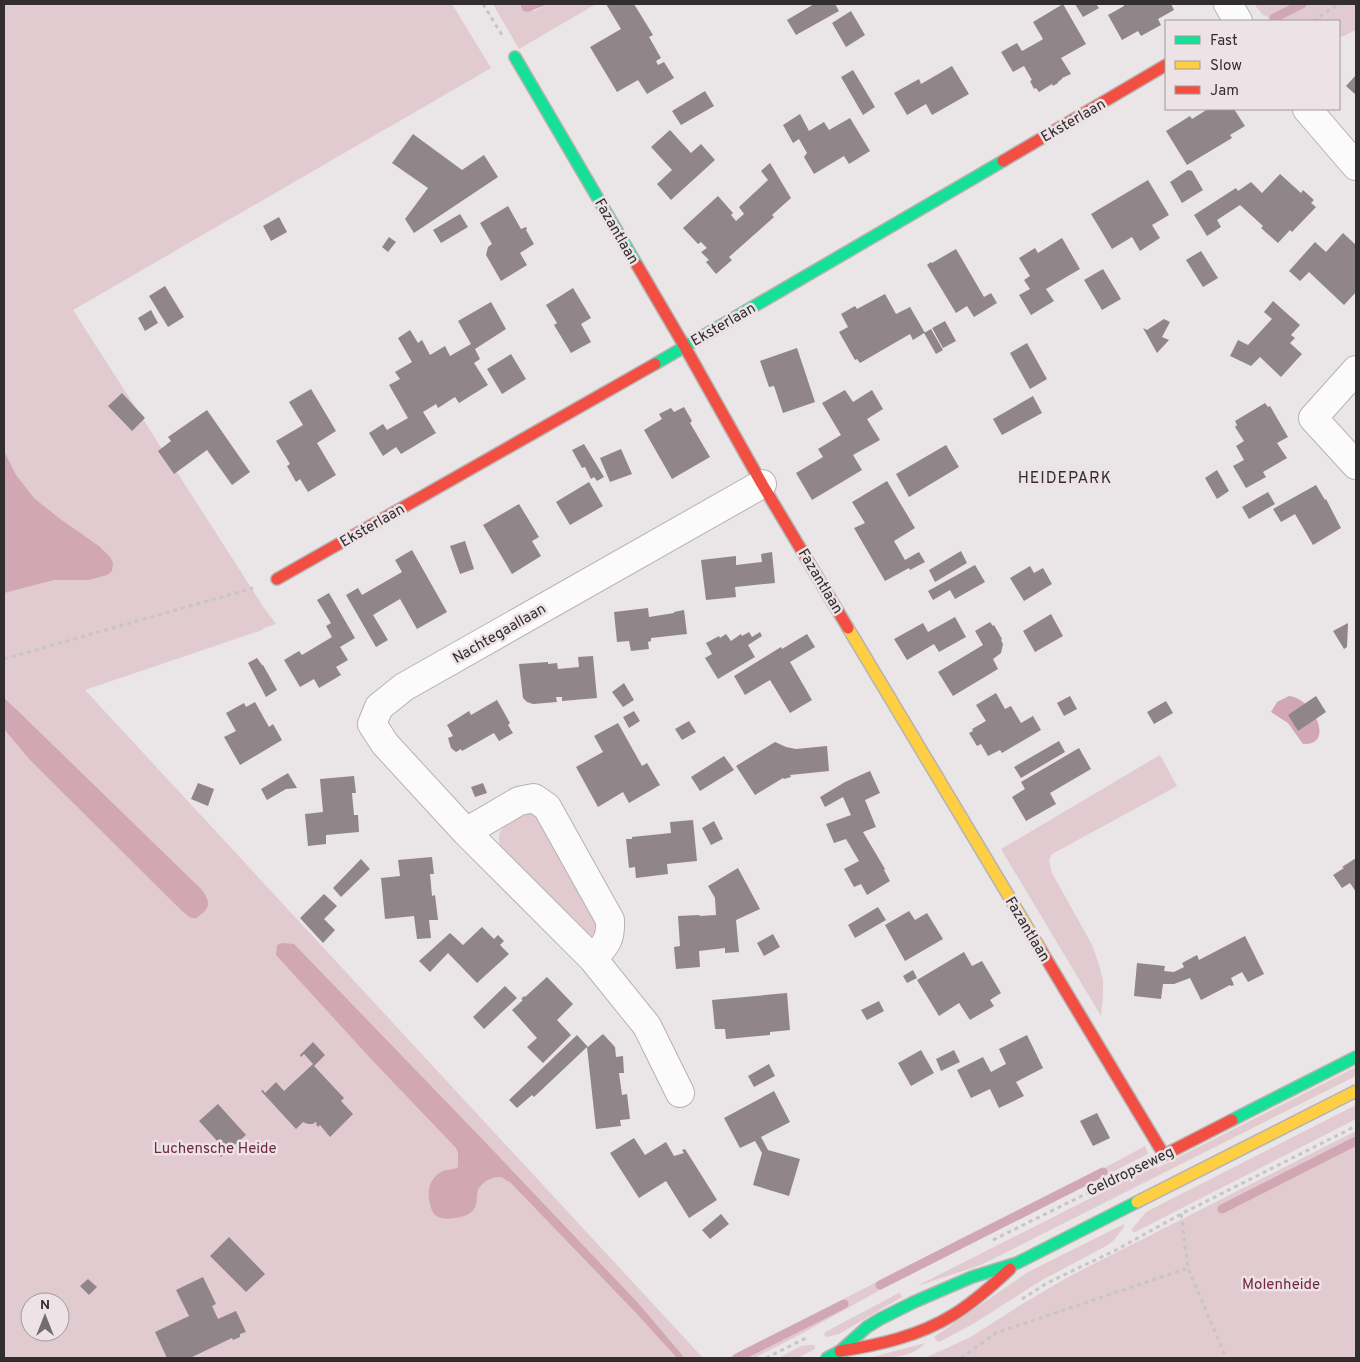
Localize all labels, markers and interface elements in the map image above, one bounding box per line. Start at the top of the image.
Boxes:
legend [1165,20,1340,110]
text: Fast [1210,32,1238,51]
text: Slow [1210,57,1242,76]
text: Jam [1210,82,1239,101]
street label: Eksterlaan [1038,95,1109,147]
street label: Fazantlaan [589,195,642,268]
street label: Eksterlaan [688,299,759,351]
district label: HEIDEPARK [1018,469,1112,489]
street label: Eksterlaan [337,500,408,552]
street label: Fazantlaan [793,546,847,618]
street label: Nachtegaallaan [450,600,550,669]
street label: Fazantlaan [1000,894,1054,966]
park label: Luchensche Heide [153,1140,277,1159]
street label: Geldropseweg [1084,1143,1178,1202]
park label: Molenheide [1242,1276,1320,1295]
north arrow [20,1292,70,1342]
text: N [40,1297,50,1314]

